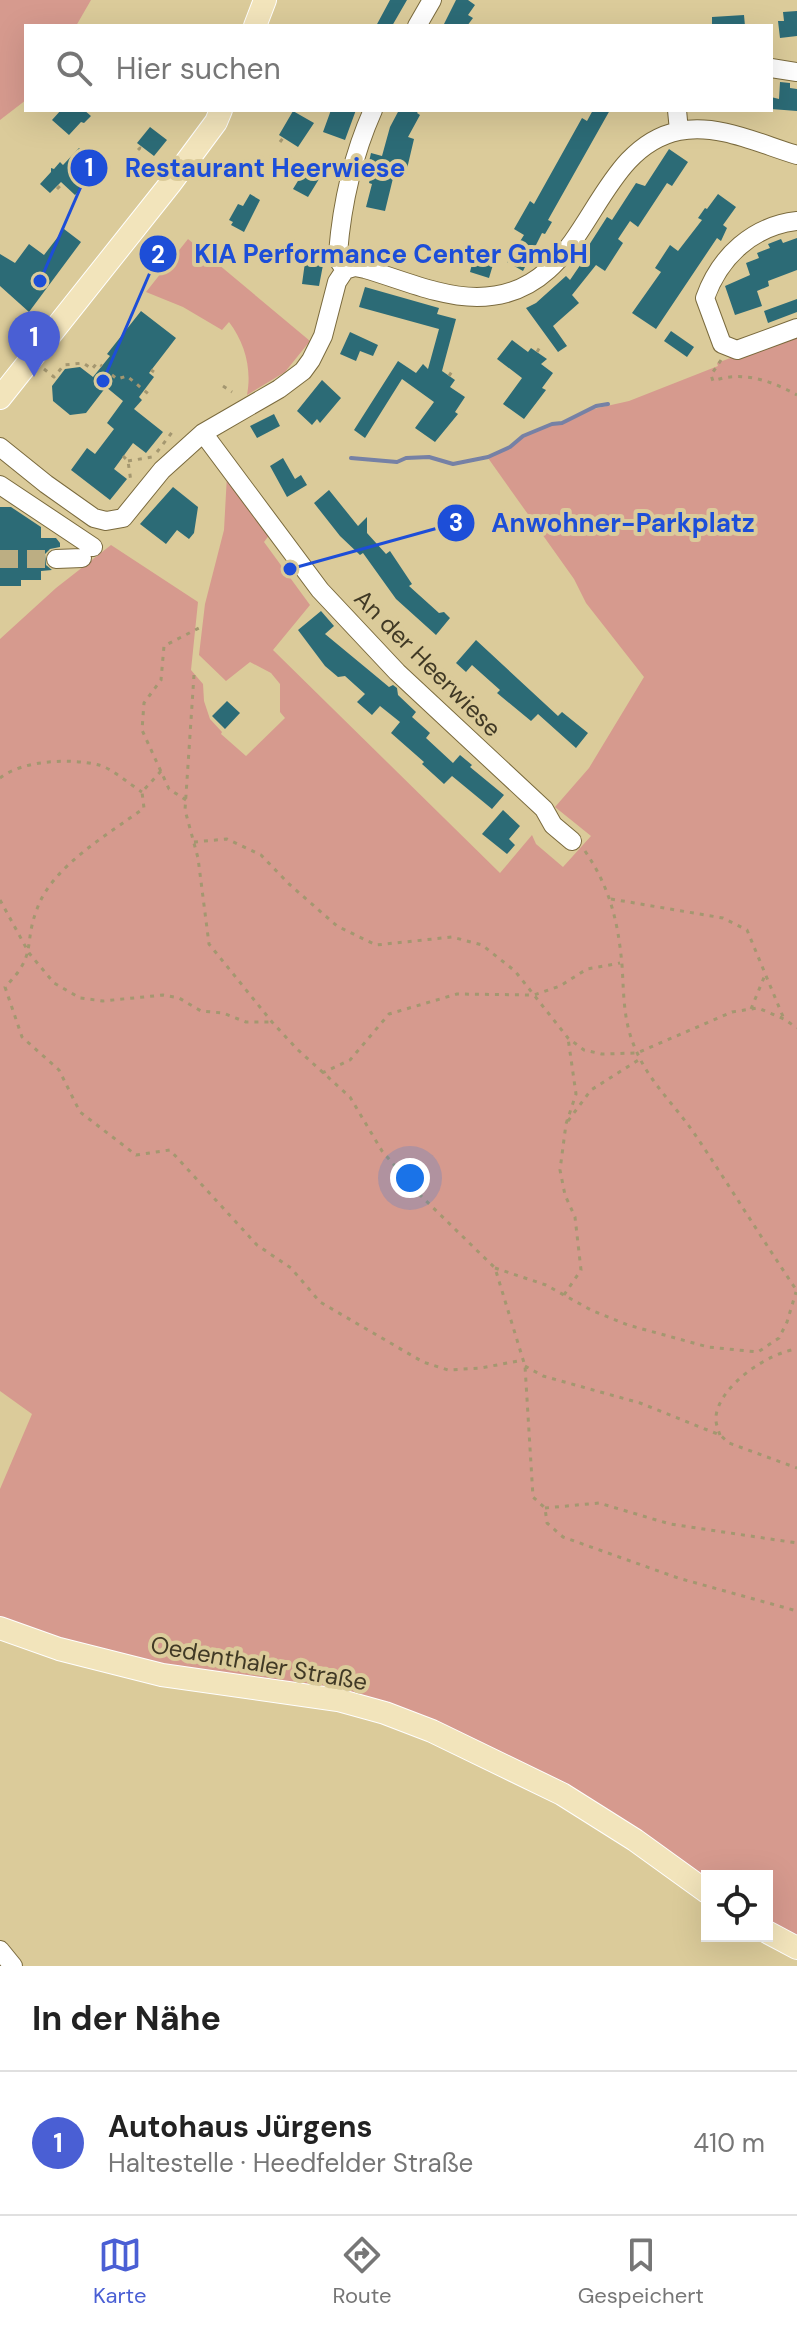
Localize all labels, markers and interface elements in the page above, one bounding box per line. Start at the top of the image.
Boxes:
search box [24,24,773,112]
icon: search [52,46,96,90]
text: Hier suchen [116,49,281,88]
callout: Restaurant Heerwiese [69,143,421,193]
text: Restaurant Heerwiese [125,151,405,185]
text: 1 [85,152,93,183]
callout: KIA Performance Center GmbH [138,229,603,279]
text: KIA Performance Center GmbH [194,237,588,271]
text: 2 [151,239,165,270]
pin: 1 [8,311,60,377]
callout: Anwohner-Parkplatz [436,498,771,548]
text: Anwohner-Parkplatz [491,506,755,540]
text: 3 [449,507,463,538]
street label: An der Heerwiese [348,583,508,743]
your location [390,1158,430,1198]
street label: Oedenthaler Straße [148,1629,370,1697]
map controls [701,1870,773,1942]
button: locate [701,1870,773,1942]
text: In der Nähe [32,1996,221,2041]
text: Autohaus Jürgens [108,2107,372,2146]
text: 1 [53,2126,63,2160]
text: 410 m [693,2126,765,2160]
text: Haltestelle · Heedfelder Straße [108,2146,473,2180]
tab: Karte [93,2233,146,2310]
tab: Route [333,2233,391,2310]
tab: Gespeichert [578,2233,704,2310]

